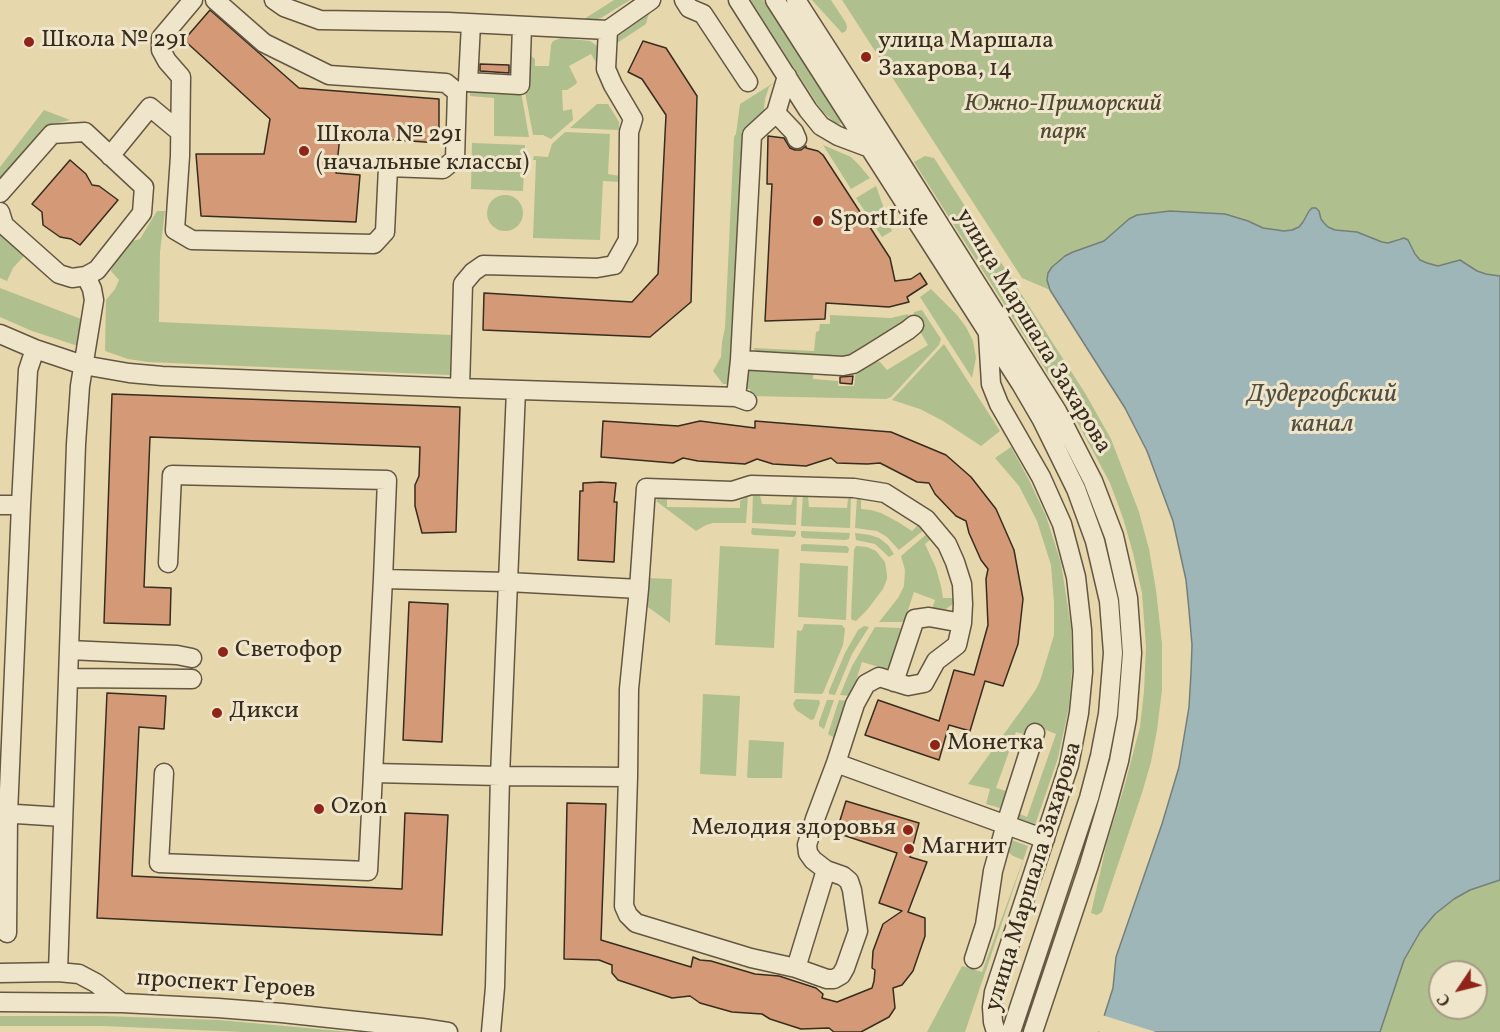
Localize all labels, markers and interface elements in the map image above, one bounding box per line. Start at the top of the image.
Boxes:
place label: Школа № 291 [41,28,188,56]
place label: улица Маршала Захарова, 14 [878,29,1054,85]
marker: Школа № 291 [22,35,36,49]
marker: улица Маршала Захарова, 14 [859,50,873,64]
park label: Южно-Приморский парк [964,92,1162,148]
place label: Школа № 291 (начальные классы) [316,123,529,179]
marker: Школа № 291 (начальные классы) [297,144,311,158]
street label: улица Маршала Захарова [947,204,1117,460]
place label: SportLife [830,207,928,235]
marker: SportLife [811,214,825,228]
water label: Дудергофский канал [1247,380,1397,442]
place label: Светофор [235,638,342,666]
marker: Светофор [216,645,230,659]
place label: Дикси [229,699,299,727]
marker: Дикси [210,706,224,720]
place label: Монетка [947,731,1044,759]
marker: Монетка [928,738,942,752]
street label: улица Маршала Захарова [980,739,1090,1015]
place label: Ozon [331,795,388,823]
marker: Ozon [312,802,326,816]
place label: Мелодия здоровья [691,816,896,844]
marker: Мелодия здоровья [901,823,915,837]
place label: Магнит [921,835,1007,863]
marker: Магнит [902,842,916,856]
north arrow [1428,960,1488,1020]
street label: проспект Героев [136,965,316,1007]
text: С [1433,989,1457,1010]

